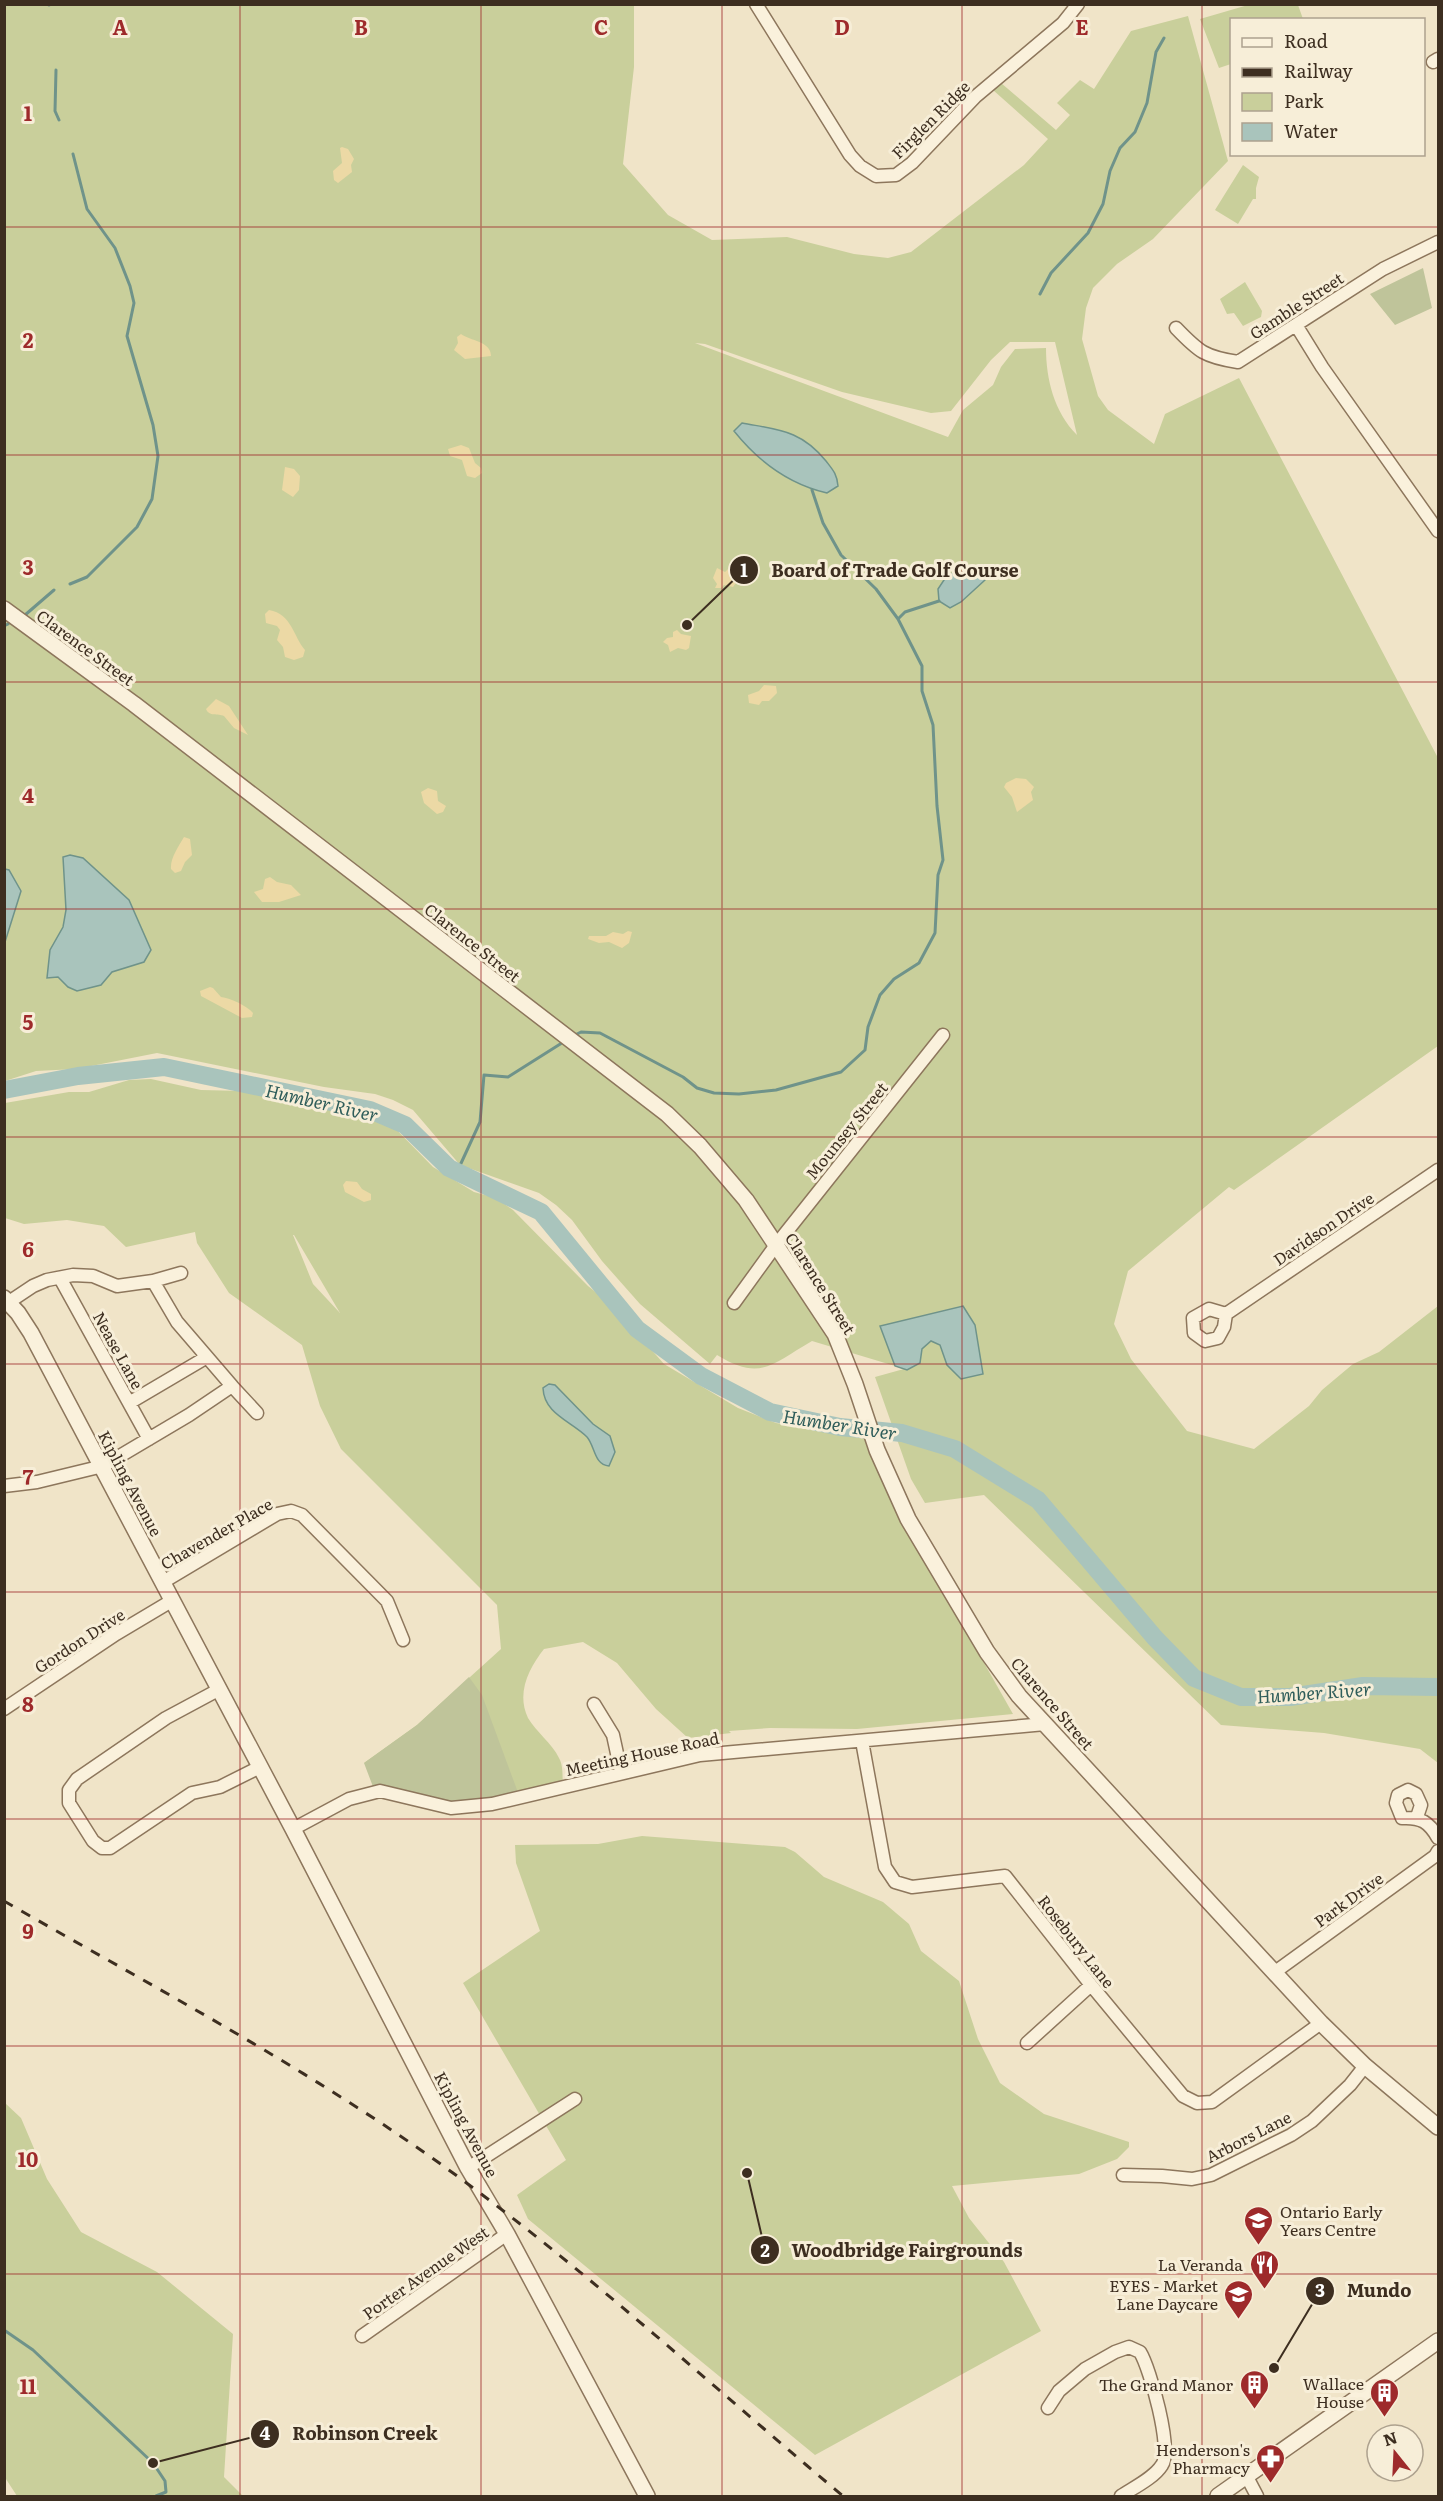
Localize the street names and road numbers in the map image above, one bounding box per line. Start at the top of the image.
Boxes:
street label: Firglen Ridge [885,74,975,164]
street label: Gamble Street [1244,265,1348,344]
street label: Clarence Street [32,603,140,691]
street label: Clarence Street [420,897,527,988]
street label: Mounsey Street [799,1076,893,1184]
street label: Davidson Drive [1268,1185,1378,1271]
street label: Clarence Street [780,1227,862,1339]
street label: Nease Lane [88,1307,150,1393]
street label: Kipling Avenue [93,1426,169,1540]
street label: Chavender Place [156,1491,276,1575]
street label: Gordon Drive [29,1602,129,1678]
street label: Clarence Street [1006,1651,1100,1755]
street label: Meeting House Road [563,1725,721,1781]
street label: Park Drive [1308,1866,1388,1932]
street label: Rosebury Lane [1033,1889,1121,1993]
street label: Kipling Avenue [429,2067,505,2181]
street label: Arbors Lane [1201,2104,1295,2168]
street label: Porter Avenue West [357,2219,493,2324]

